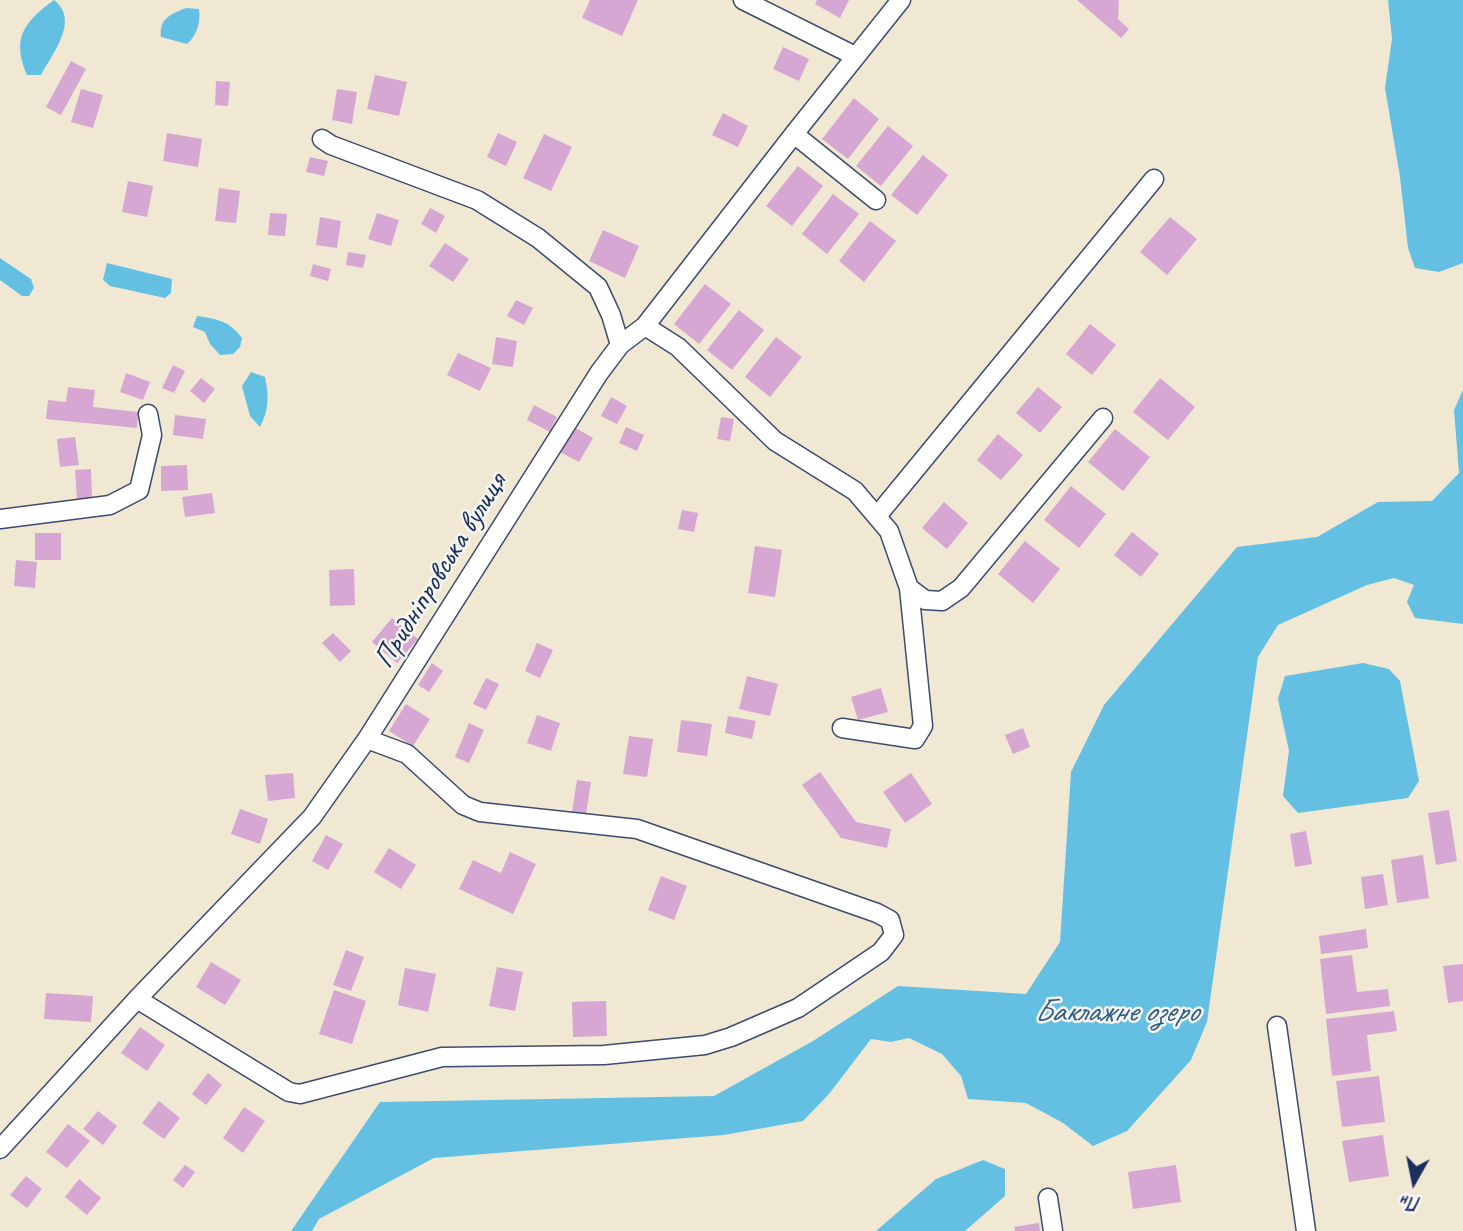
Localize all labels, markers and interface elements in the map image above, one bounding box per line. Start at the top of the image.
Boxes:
street label: Придніпровська вулиця [367,467,515,675]
water label: Баклажне озеро [1034,994,1198,1032]
north arrow [1379,1147,1449,1217]
text: Пн [1399,1189,1422,1216]

